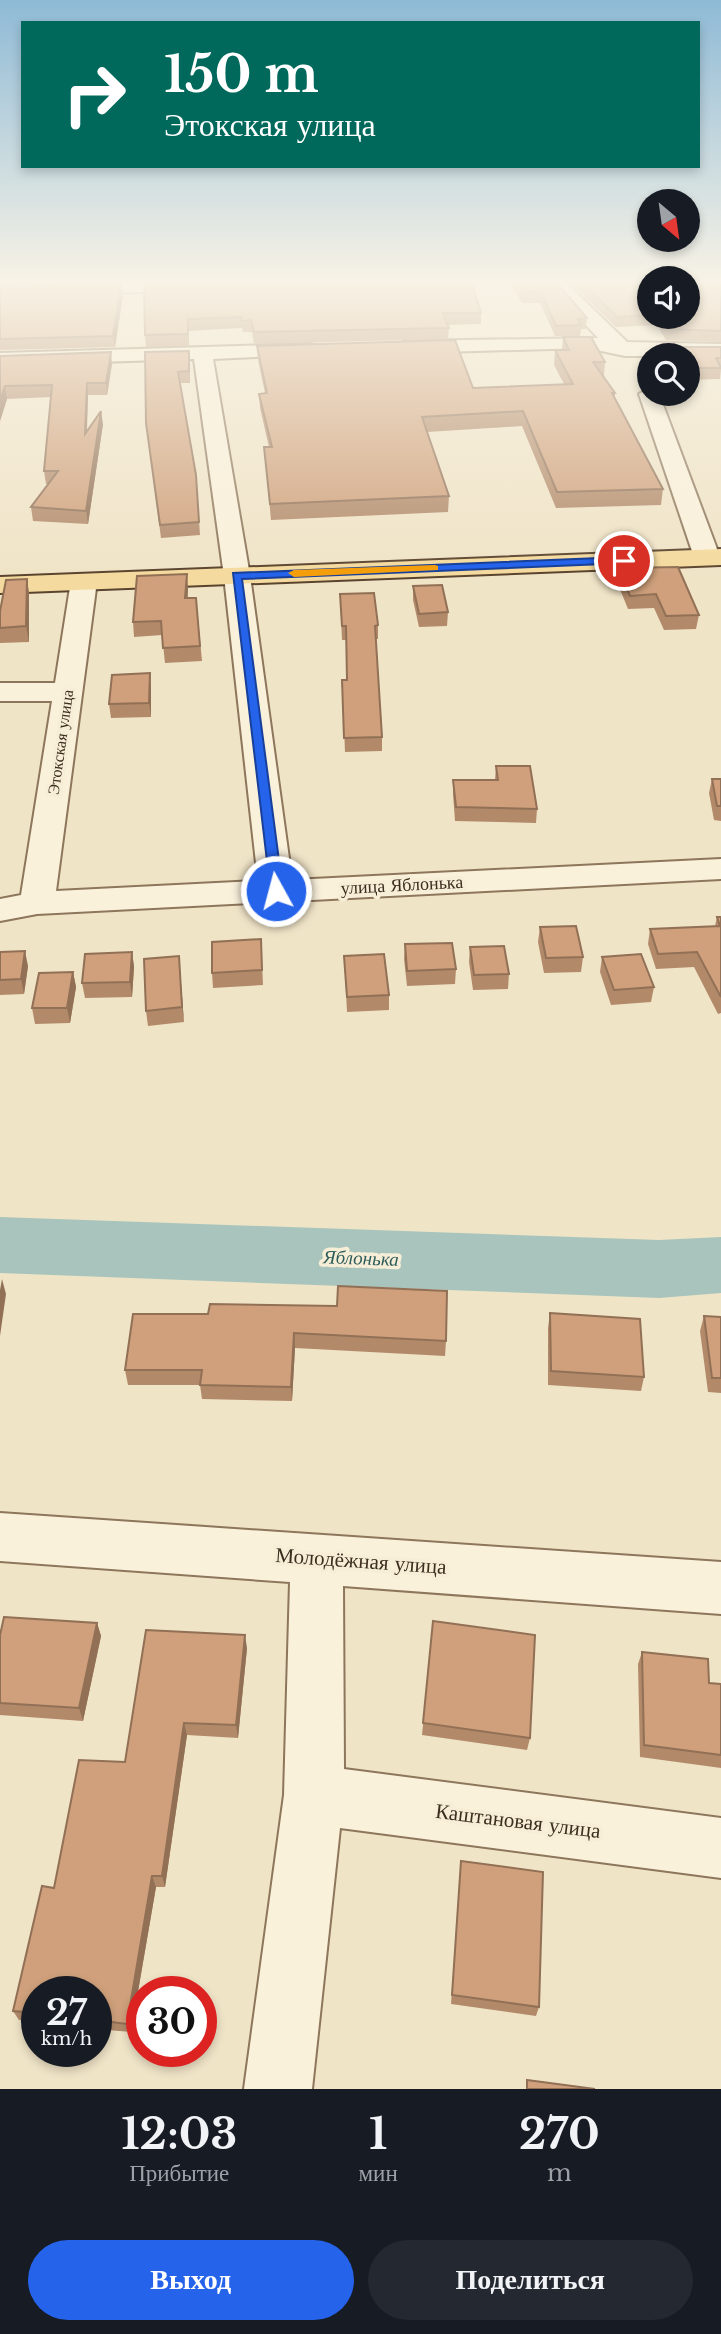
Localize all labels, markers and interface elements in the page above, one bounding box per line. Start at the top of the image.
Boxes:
text: 150 m [164,44,319,105]
icon: right [49,49,140,140]
text: Этокская улица [164,105,376,145]
north arrow [637,189,700,252]
map controls [637,189,700,406]
button: sound [637,266,700,329]
button: search [637,343,700,406]
pin [594,531,654,591]
icon: arrive [605,542,643,580]
street label: Этокская улица [43,688,77,796]
position arrow [239,854,313,928]
street label: улица Яблонька [340,871,464,899]
water label: Яблонька [322,1245,399,1271]
street label: Молодёжная улица [275,1542,448,1580]
street label: Каштановая улица [434,1798,603,1844]
speed limit sign: 30 [126,1976,217,2067]
text: 27 [46,1991,87,2034]
text: km/h [41,2028,92,2050]
text: 12:03 [121,2108,237,2160]
text: 1 [369,2108,387,2160]
text: 270 [519,2108,600,2160]
text: Прибытие [129,2159,229,2187]
text: мин [359,2159,398,2187]
text: m [547,2159,572,2187]
button: Выход [28,2240,354,2320]
button: Поделиться [368,2240,693,2320]

